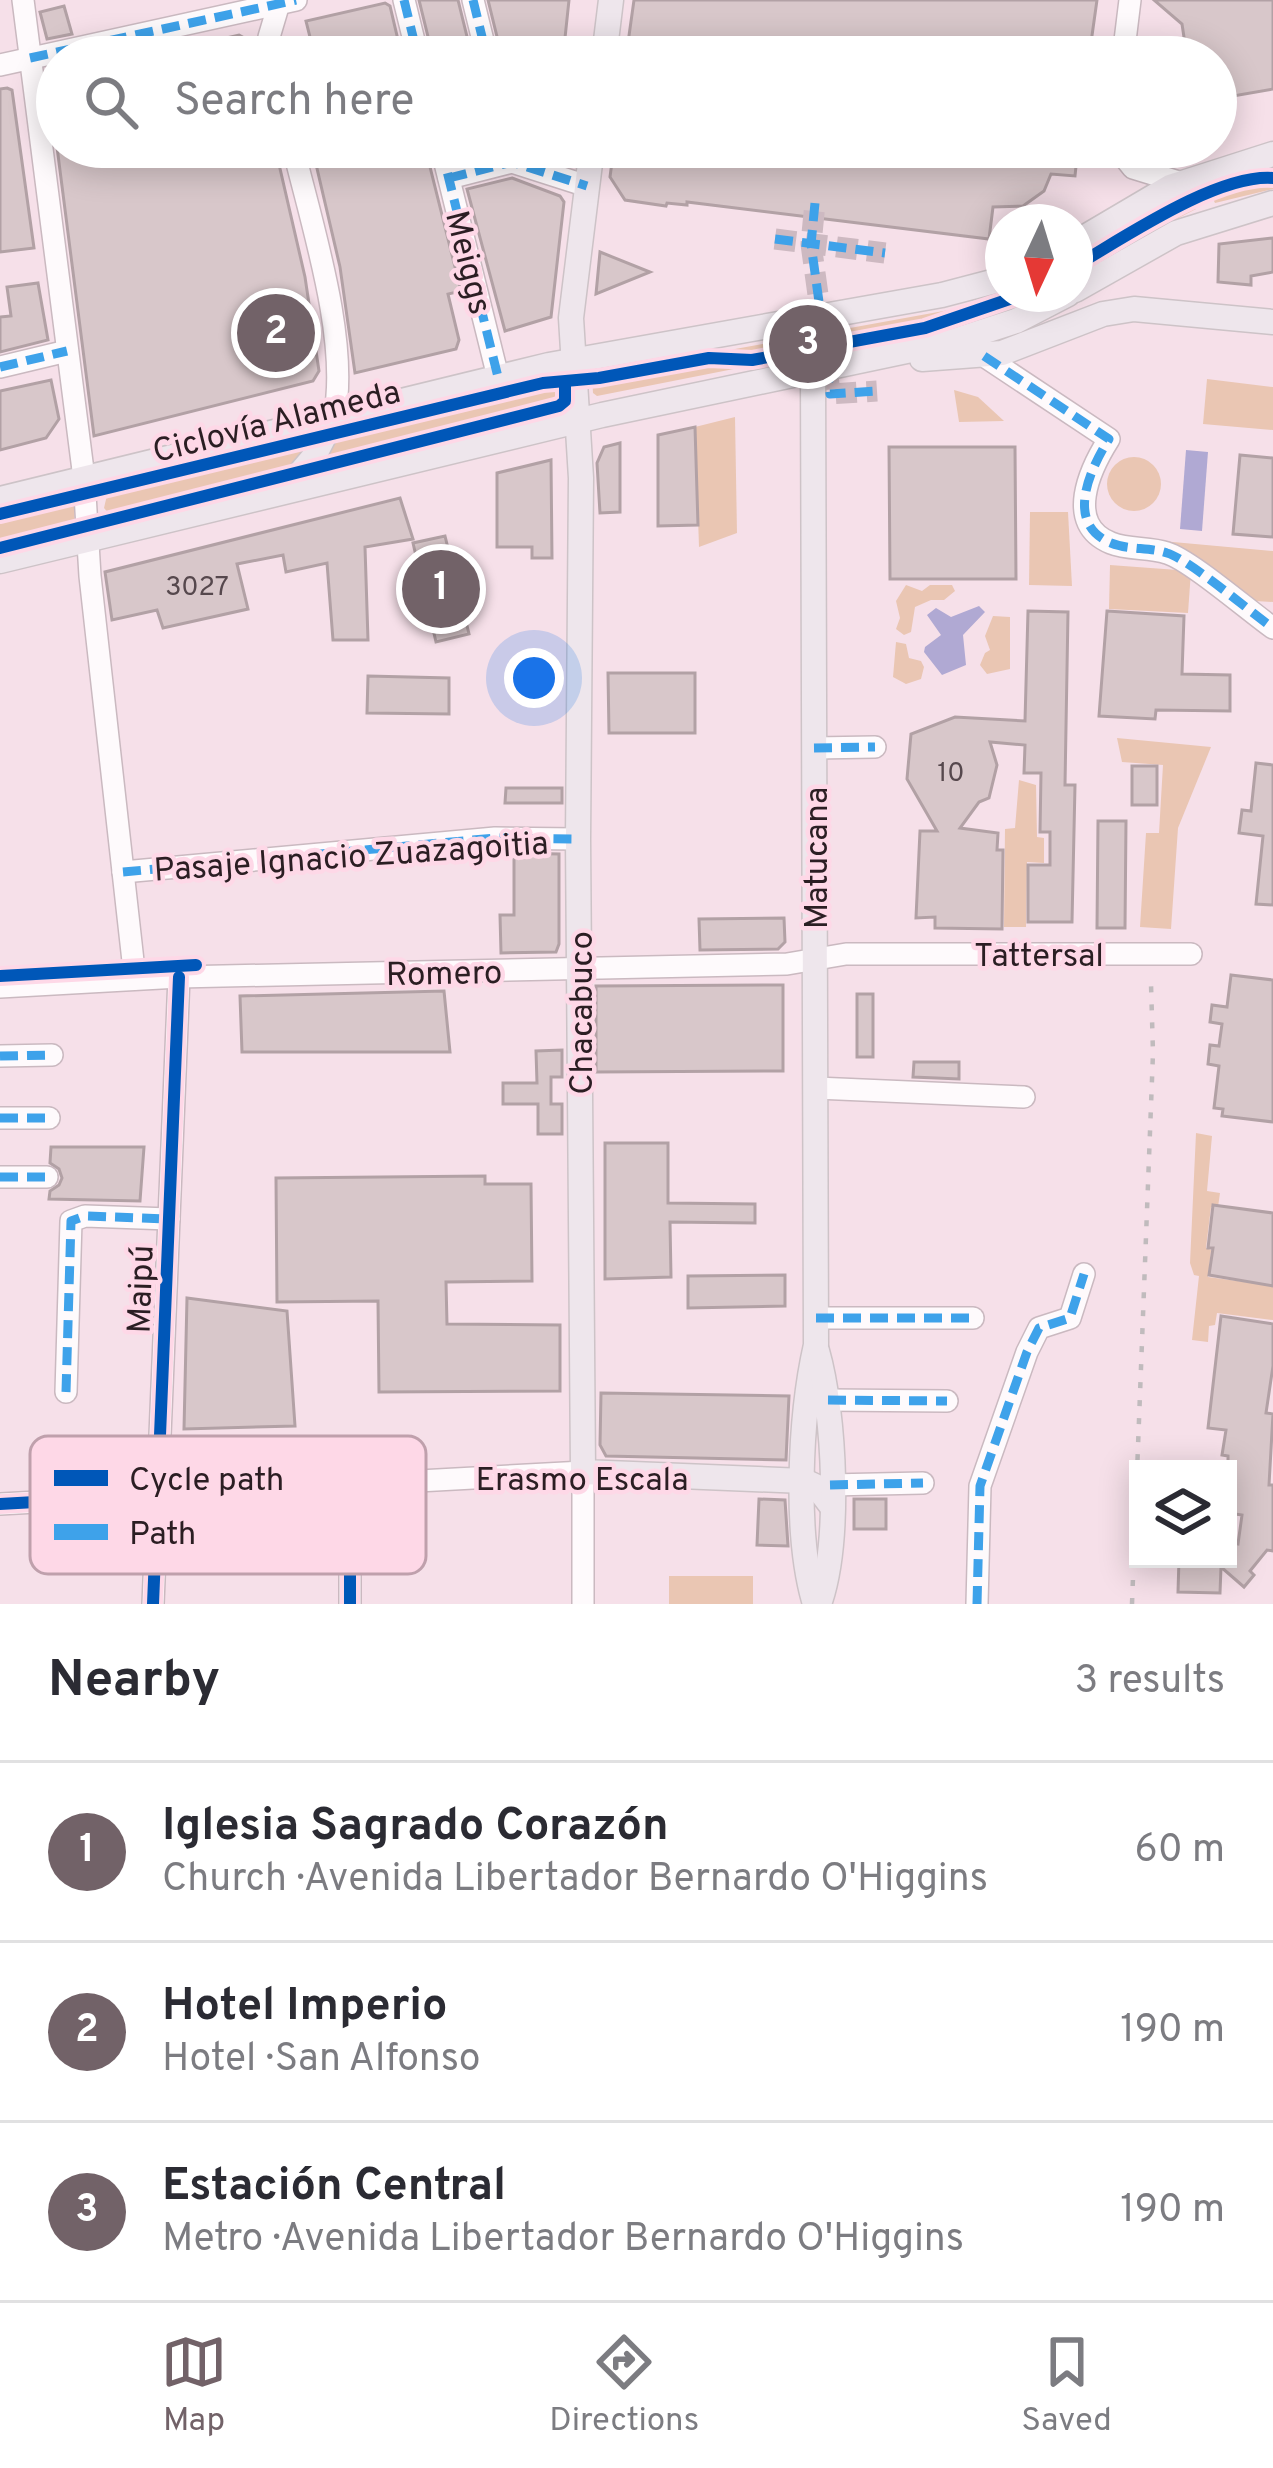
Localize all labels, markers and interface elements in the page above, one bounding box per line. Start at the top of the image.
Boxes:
search box [36,36,1237,168]
icon: search [78,69,144,135]
text: Search here [174,74,414,131]
north arrow [985,204,1093,312]
street label: Meiggs [433,207,499,319]
pin: 2 [237,288,315,378]
pin: 3 [769,299,847,389]
street label: Ciclovía Alameda [149,373,405,475]
pin: 1 [402,544,480,634]
house number: 3027 [165,571,229,605]
your location [504,648,564,708]
house number: 10 [937,757,965,791]
street label: Matucana [798,787,840,929]
street label: Pasaje Ignacio Zuazagoitia [153,824,550,894]
street label: Chacabuco [563,931,605,1095]
street label: Tattersal [974,937,1104,979]
street label: Romero [386,954,503,998]
street label: Maipú [120,1244,166,1334]
legend [30,1436,426,1574]
map controls [1129,1460,1237,1568]
button: layers [1129,1460,1237,1568]
text: Cycle path [129,1461,284,1503]
street label: Erasmo Escala [475,1461,689,1503]
text: Path [129,1515,196,1557]
text: Nearby [48,1650,220,1715]
text: 3 results [1075,1658,1225,1707]
text: Iglesia Sagrado Corazón [162,1799,669,1856]
text: 1 [79,1827,95,1876]
text: 60 m [1134,1827,1225,1876]
text: Church · Avenida Libertador Bernardo O'Higgins [162,1856,988,1905]
text: Hotel Imperio [162,1979,448,2036]
text: 2 [75,2007,99,2056]
text: 190 m [1120,2007,1225,2056]
text: Hotel · San Alfonso [162,2036,480,2085]
text: Estación Central [162,2159,506,2216]
text: 3 [75,2187,99,2236]
text: 190 m [1120,2187,1225,2236]
text: Metro · Avenida Libertador Bernardo O'Higgins [162,2216,964,2265]
tab: Map [161,2329,227,2443]
tab: Directions [549,2329,699,2443]
tab: Saved [1021,2329,1112,2443]

